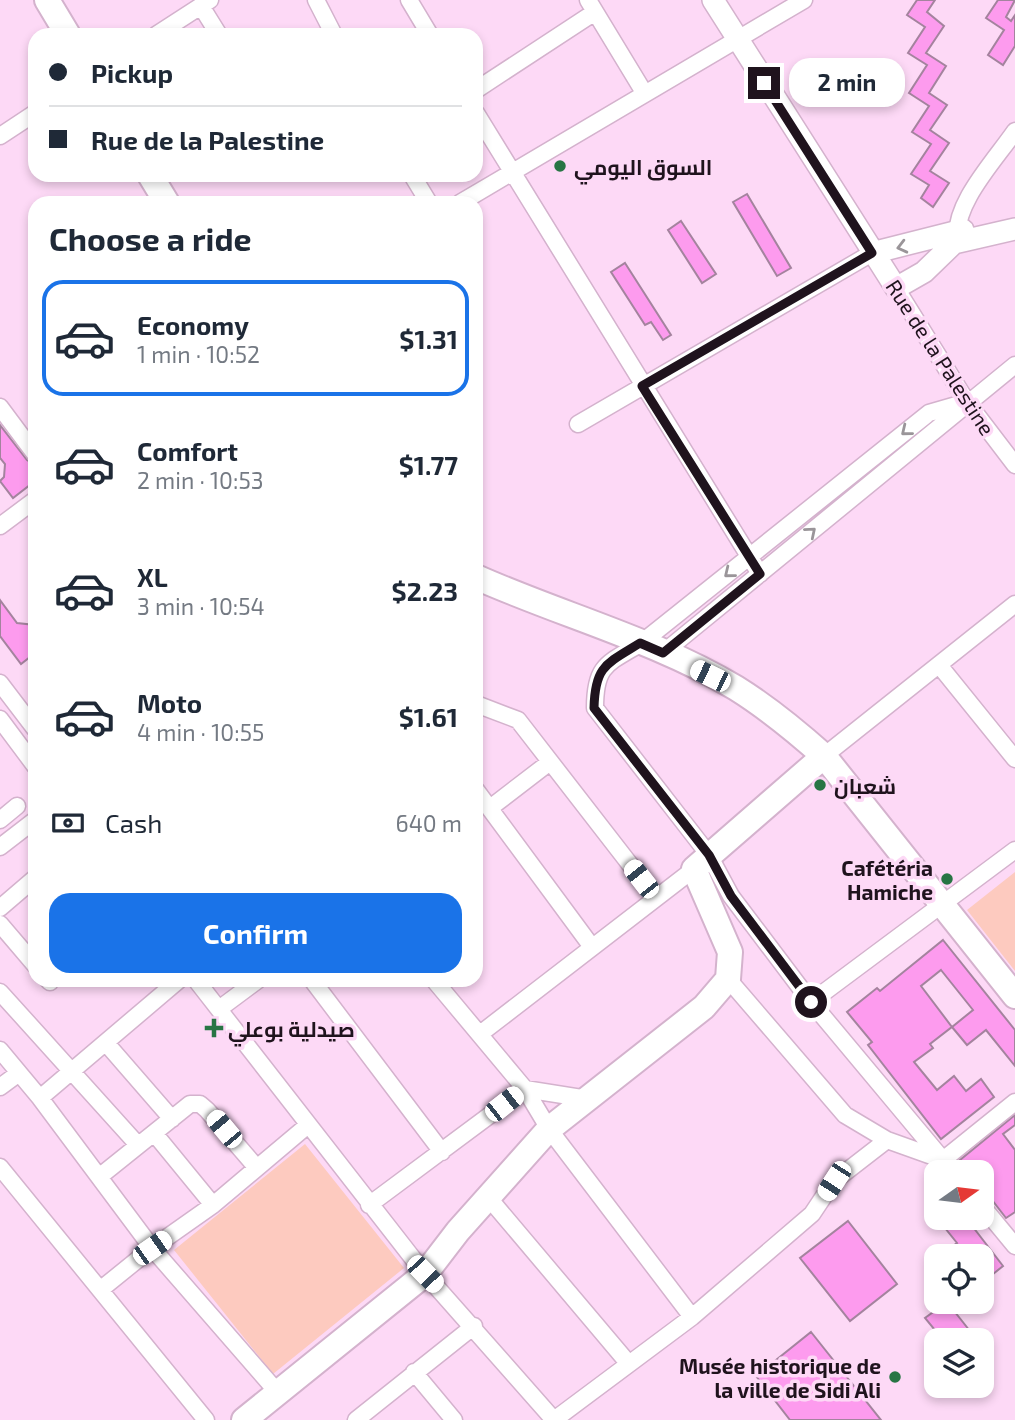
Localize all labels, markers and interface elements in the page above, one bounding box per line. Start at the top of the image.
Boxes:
text: Pickup [91,57,173,88]
callout: 2 min [788,58,904,108]
route end [748,67,780,99]
text: 2 min [818,68,876,96]
text: Rue de la Palestine [91,124,324,155]
place label: السوق اليومي [574,154,712,185]
marker: السوق اليومي [552,158,568,174]
text: Choose a ride [49,219,252,257]
one-way arrow [896,239,908,253]
street label: Rue de la Palestine [881,275,1001,439]
icon: car [53,307,116,370]
text: Economy [137,309,249,340]
text: $1.31 [399,323,458,354]
text: 1 min · 10:52 [137,340,260,368]
one-way arrow [902,423,915,435]
icon: car [53,433,116,496]
text: Comfort [137,435,238,466]
text: $1.77 [399,449,458,480]
text: 2 min · 10:53 [137,466,264,494]
one-way arrow [802,528,815,540]
icon: car [53,559,116,622]
text: XL [137,561,168,592]
one-way arrow [724,565,737,577]
text: $2.23 [392,575,458,606]
text: 3 min · 10:54 [137,592,265,620]
car [687,657,734,695]
icon: car [53,685,116,748]
text: Moto [137,687,202,718]
text: $1.61 [399,701,458,732]
text: 4 min · 10:55 [137,718,264,746]
place label: شعبان [834,773,896,799]
marker: شعبان [812,777,828,793]
icon: cash [49,804,87,842]
text: Cash [105,807,162,838]
text: 640 m [396,809,462,837]
place label: Cafétéria Hamiche [841,855,933,904]
car [620,856,663,902]
marker: Cafétéria Hamiche [939,871,955,887]
button: Confirm [49,893,462,973]
route start [795,986,827,1018]
place label: صيدلية بوعلي [228,1016,355,1047]
marker: صيدلية بوعلي [206,1020,222,1036]
car [481,1083,528,1125]
car [203,1106,246,1152]
car [814,1158,855,1204]
north arrow [924,1160,994,1230]
map controls [924,1160,994,1398]
car [129,1227,176,1269]
button: locate [924,1244,994,1314]
car [403,1252,448,1296]
button: layers [924,1328,994,1398]
place label: Musée historique de la ville de Sidi Ali [679,1353,881,1402]
marker: Musée historique de la ville de Sidi Ali [887,1369,903,1385]

